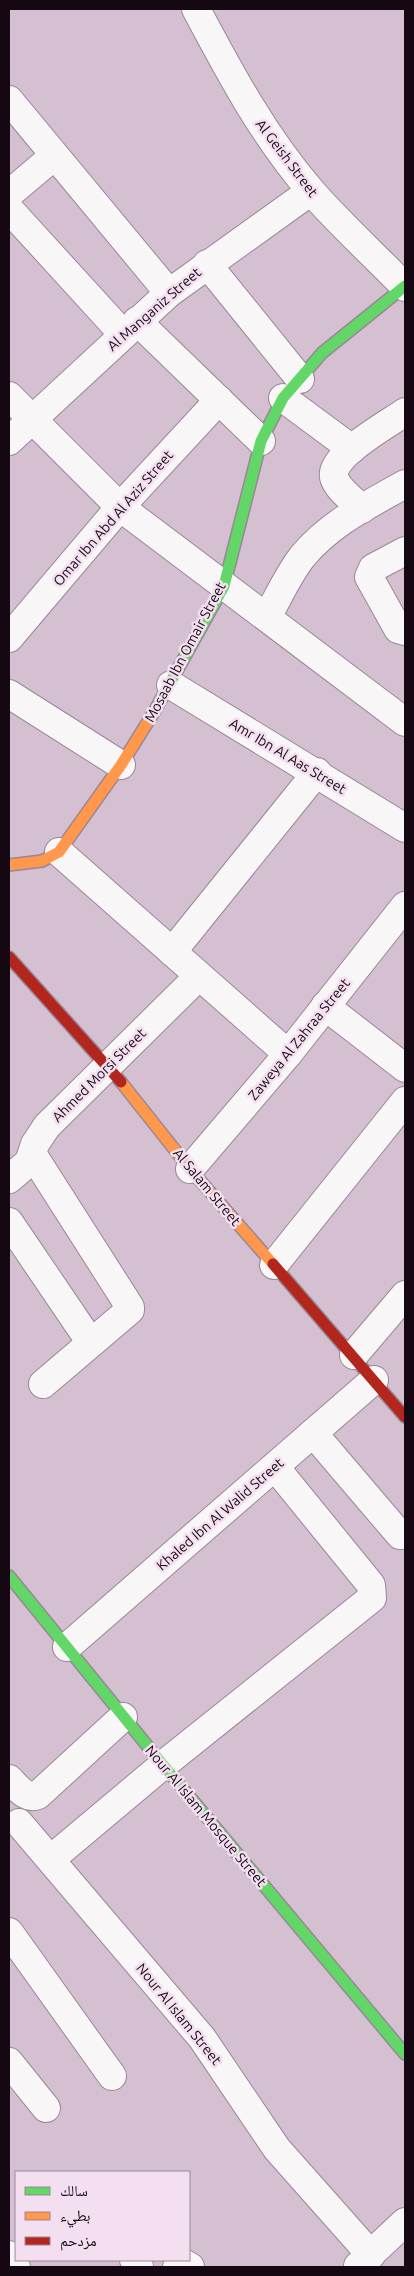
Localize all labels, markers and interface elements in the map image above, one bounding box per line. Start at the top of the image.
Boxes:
street label: Al Geish Street [253,116,322,200]
street label: Al Manganiz Street [104,264,204,354]
street label: Omar Ibn Abd Al Aziz Street [50,447,176,589]
street label: Mosaab Ibn Omair Street [141,579,229,725]
street label: Amr Ibn Al Aas Street [227,715,350,797]
street label: Zaweya Al Zahraa Street [245,975,353,1103]
street label: Ahmed Morsi Street [49,1025,149,1125]
street label: Al Salam Street [170,1145,244,1229]
street label: Khaled Ibn Al Walid Street [153,1454,287,1573]
street label: Nour Al Islam Mosque Street [142,1742,270,1890]
street label: Nour Al Islam Street [133,1960,225,2068]
legend [15,2171,190,2261]
text: سالك [60,2182,88,2199]
text: بطيء [60,2207,90,2228]
text: مزدحم [60,2232,97,2251]

